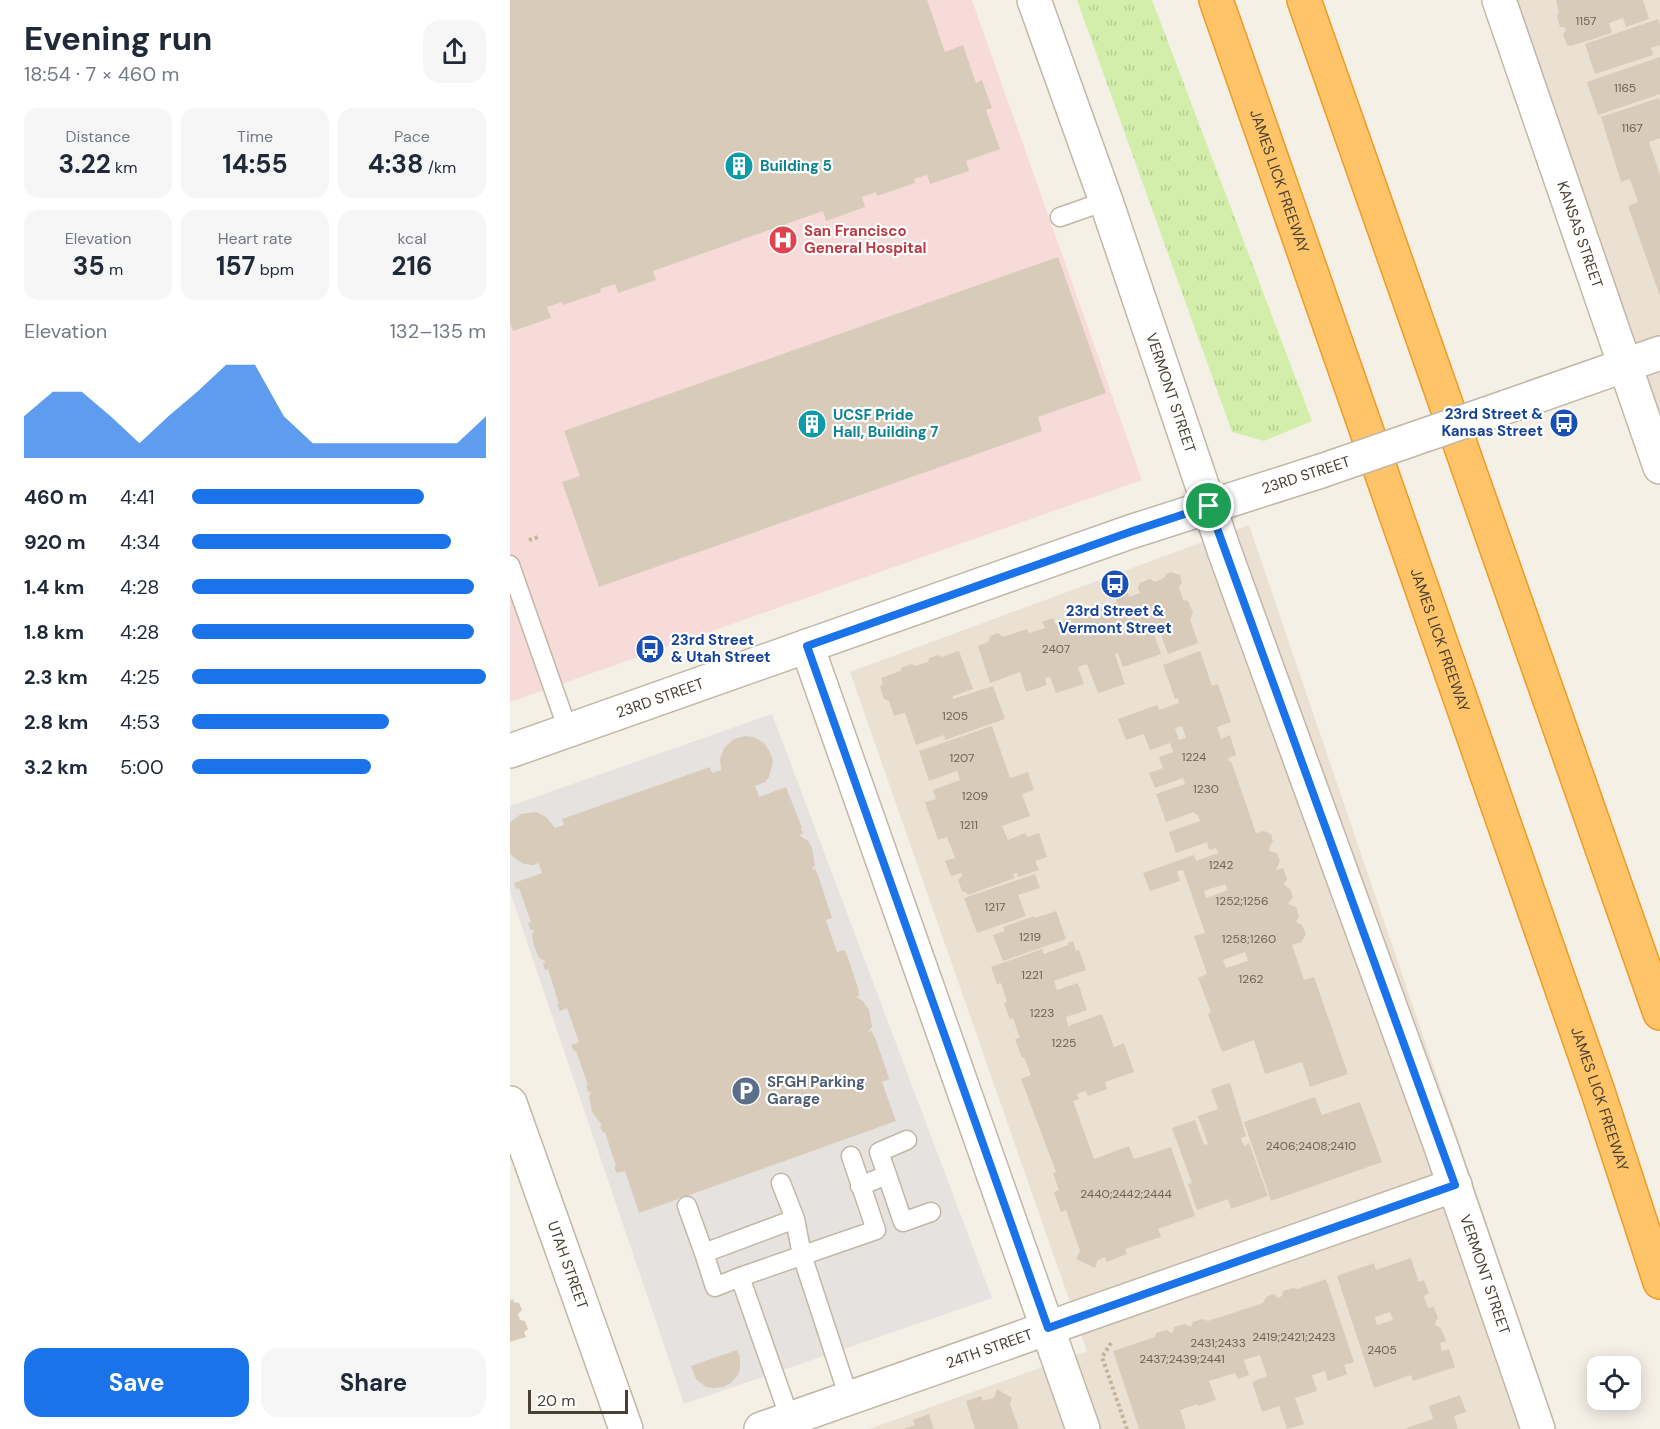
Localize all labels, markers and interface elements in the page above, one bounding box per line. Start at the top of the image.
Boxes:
house number: 1157 [1575,13,1597,29]
text: Evening run [24,17,212,60]
button: share [423,20,486,83]
text: 18:54 · 7 × 460 m [24,61,179,87]
house number: 1165 [1614,80,1636,96]
street label: JAMES LICK FREEWAY [1245,107,1314,256]
house number: 1167 [1621,120,1643,136]
text: Distance [66,126,130,147]
text: Time [237,126,273,147]
text: Pace [394,126,430,147]
text: 3.22 [59,147,111,181]
text: 14:55 [222,147,288,181]
text: 4:38 [368,147,423,181]
building icon: Building 5 [723,150,755,182]
place label: Building 5 [760,156,832,176]
text: km [111,157,137,178]
text: /km [423,157,456,178]
street label: KANSAS STREET [1552,178,1607,291]
place label: San Francisco General Hospital [804,221,927,258]
hospital icon: San Francisco General Hospital [767,224,799,256]
text: Elevation [65,228,131,249]
text: Heart rate [218,228,292,249]
text: kcal [398,228,426,249]
text: 35 [73,249,105,283]
text: 157 [216,249,255,283]
text: 216 [392,249,432,283]
text: m [105,259,123,280]
text: bpm [255,259,294,280]
text: Elevation [24,318,107,344]
text: 132–135 m [390,318,486,344]
street label: VERMONT STREET [1141,330,1200,456]
place label: 23rd Street & Kansas Street [1441,404,1543,441]
place label: UCSF Pride Hall, Building 7 [833,405,938,442]
bus stop icon: 23rd Street & Kansas Street [1548,407,1580,439]
building icon: UCSF Pride Hall, Building 7 [796,408,828,440]
street label: 23RD STREET [1259,451,1353,499]
pin [1183,480,1234,531]
text: 460 m [24,484,87,510]
text: 4:41 [120,484,155,510]
icon: arrive [1192,489,1225,522]
text: 920 m [24,529,86,555]
text: 4:34 [120,529,160,555]
street label: JAMES LICK FREEWAY [1406,566,1474,715]
bus stop icon: 23rd Street & Vermont Street [1099,568,1131,600]
text: 1.4 km [24,574,84,600]
text: 4:28 [120,574,160,600]
place label: 23rd Street & Vermont Street [1058,601,1172,638]
text: 1.8 km [24,619,84,645]
text: 4:28 [120,619,160,645]
place label: 23rd Street & Utah Street [671,630,771,667]
bus stop icon: 23rd Street & Utah Street [634,633,666,665]
house number: 2407 [1042,641,1070,657]
text: 2.3 km [24,664,88,690]
text: 4:25 [120,664,160,690]
street label: 23RD STREET [613,673,707,723]
house number: 1205 [942,708,968,724]
text: 2.8 km [24,709,88,735]
text: 4:53 [120,709,160,735]
house number: 1224 [1182,749,1206,765]
house number: 1207 [950,750,974,766]
text: 3.2 km [24,754,88,780]
text: 5:00 [120,754,164,780]
house number: 1230 [1193,781,1219,797]
house number: 1209 [962,788,988,804]
house number: 1211 [960,817,978,833]
house number: 1242 [1209,857,1233,873]
house number: 1252;1256 [1216,893,1268,909]
house number: 1217 [985,899,1005,915]
house number: 1219 [1019,929,1041,945]
house number: 1258;1260 [1222,931,1276,947]
house number: 1221 [1021,967,1043,983]
house number: 1262 [1239,971,1263,987]
house number: 1223 [1030,1005,1054,1021]
street label: JAMES LICK FREEWAY [1566,1024,1633,1174]
house number: 1225 [1052,1035,1076,1051]
place label: SFGH Parking Garage [767,1072,865,1109]
parking icon: SFGH Parking Garage [730,1075,762,1107]
house number: 2406;2408;2410 [1266,1138,1356,1154]
house number: 2440;2442;2444 [1080,1186,1172,1202]
street label: VERMONT STREET [1455,1212,1515,1337]
street label: UTAH STREET [543,1218,593,1312]
street label: 24TH STREET [943,1324,1035,1373]
house number: 2419;2421;2423 [1252,1329,1336,1345]
house number: 2431;2433 [1190,1335,1246,1351]
house number: 2405 [1367,1342,1397,1358]
button: Save [24,1348,249,1417]
button: Share [261,1348,486,1417]
house number: 2437;2439;2441 [1139,1351,1225,1367]
map controls [1587,1356,1641,1410]
button: locate [1587,1356,1641,1410]
scale bar [528,1387,628,1414]
text: 20 m [537,1390,576,1411]

